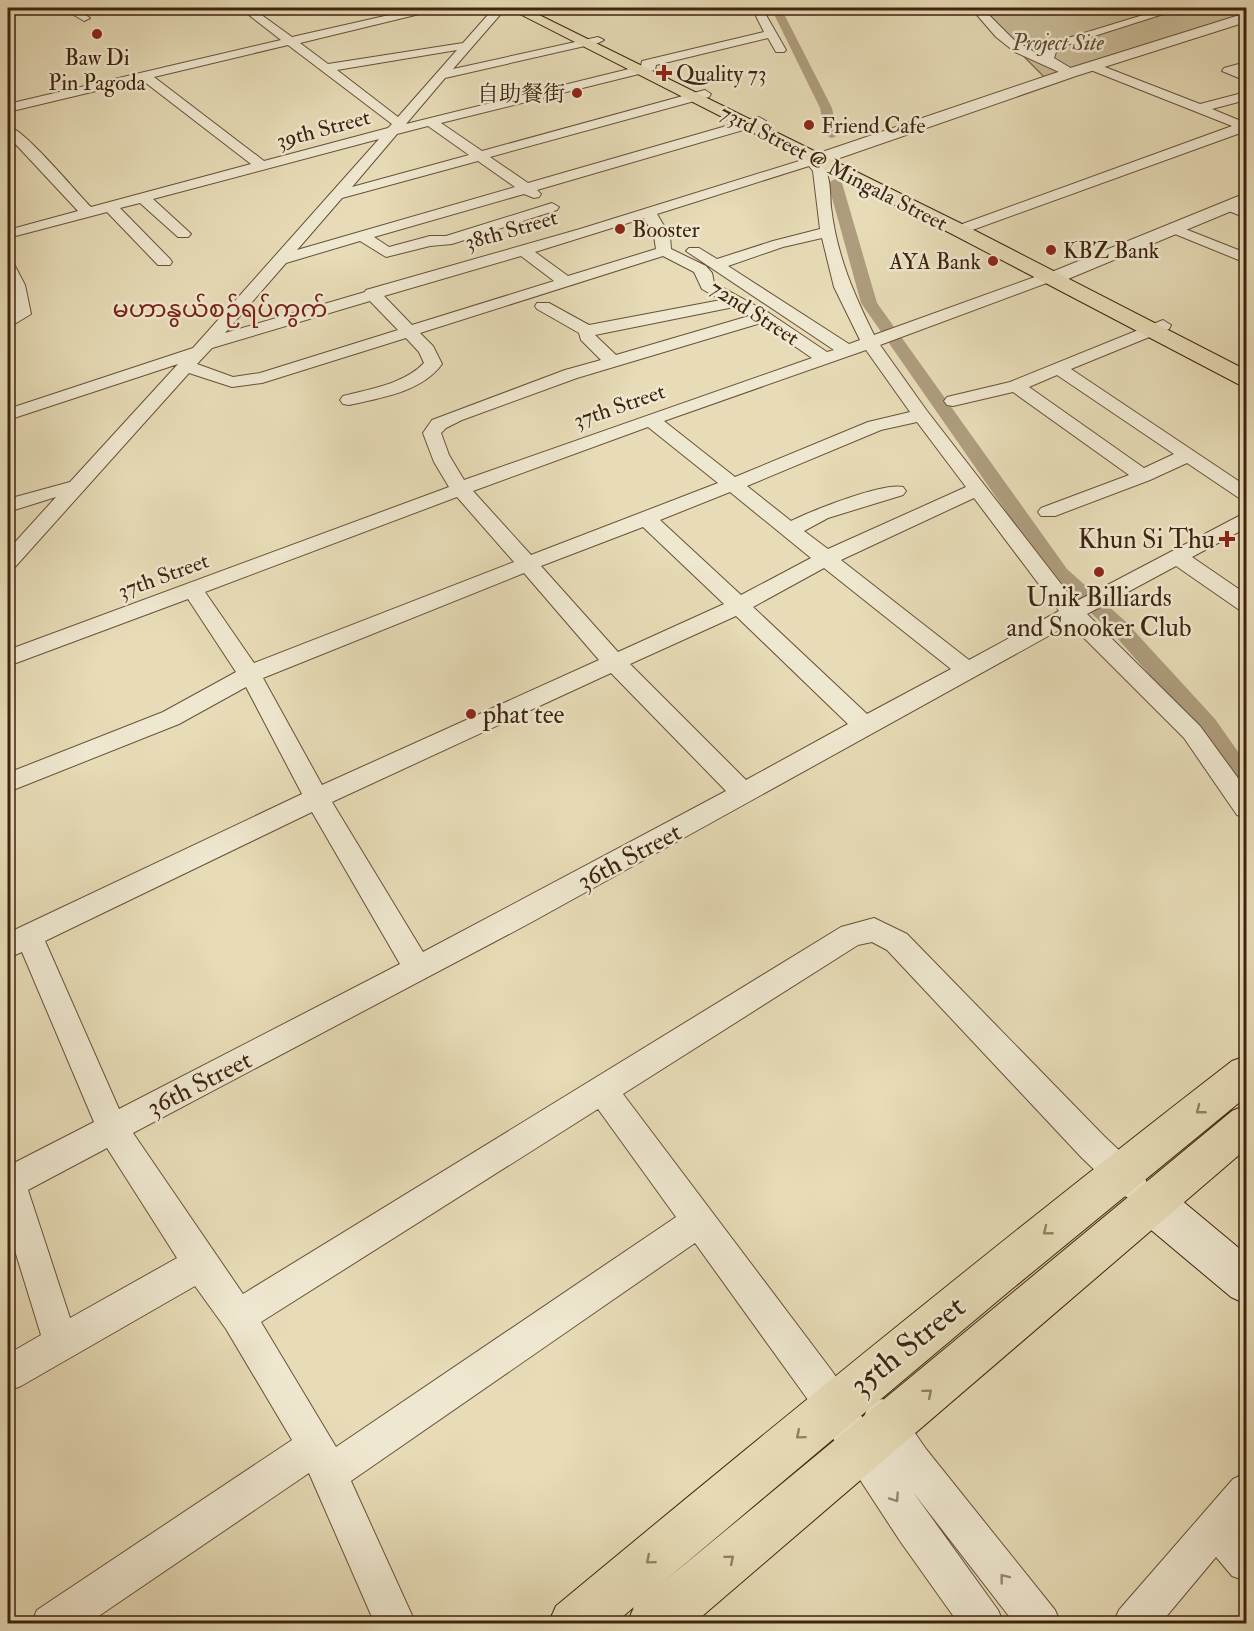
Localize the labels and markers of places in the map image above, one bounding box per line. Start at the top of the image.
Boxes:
marker: Baw Di Pin Pagoda [90,27,104,41]
place label: Baw Di Pin Pagoda [48,44,147,97]
place label: Quality 73 [676,60,766,88]
marker: Quality 73 [657,66,671,80]
place label: 自助餐街 [477,80,565,108]
marker: 自助餐街 [570,86,584,100]
place label: Friend Cafe [821,112,925,140]
marker: Friend Cafe [802,118,816,132]
place label: Booster [632,216,700,244]
marker: Booster [613,222,627,236]
place label: KBZ Bank [1063,237,1160,265]
marker: KBZ Bank [1044,243,1058,257]
place label: AYA Bank [888,248,981,276]
marker: AYA Bank [986,254,1000,268]
place label: Khun Si Thu [1078,524,1215,556]
marker: Khun Si Thu [1220,532,1234,546]
marker: Unik Billiards and Snooker Club [1092,565,1106,579]
place label: Unik Billiards and Snooker Club [1007,582,1191,644]
place label: phat tee [482,699,565,732]
marker: phat tee [464,707,478,721]

